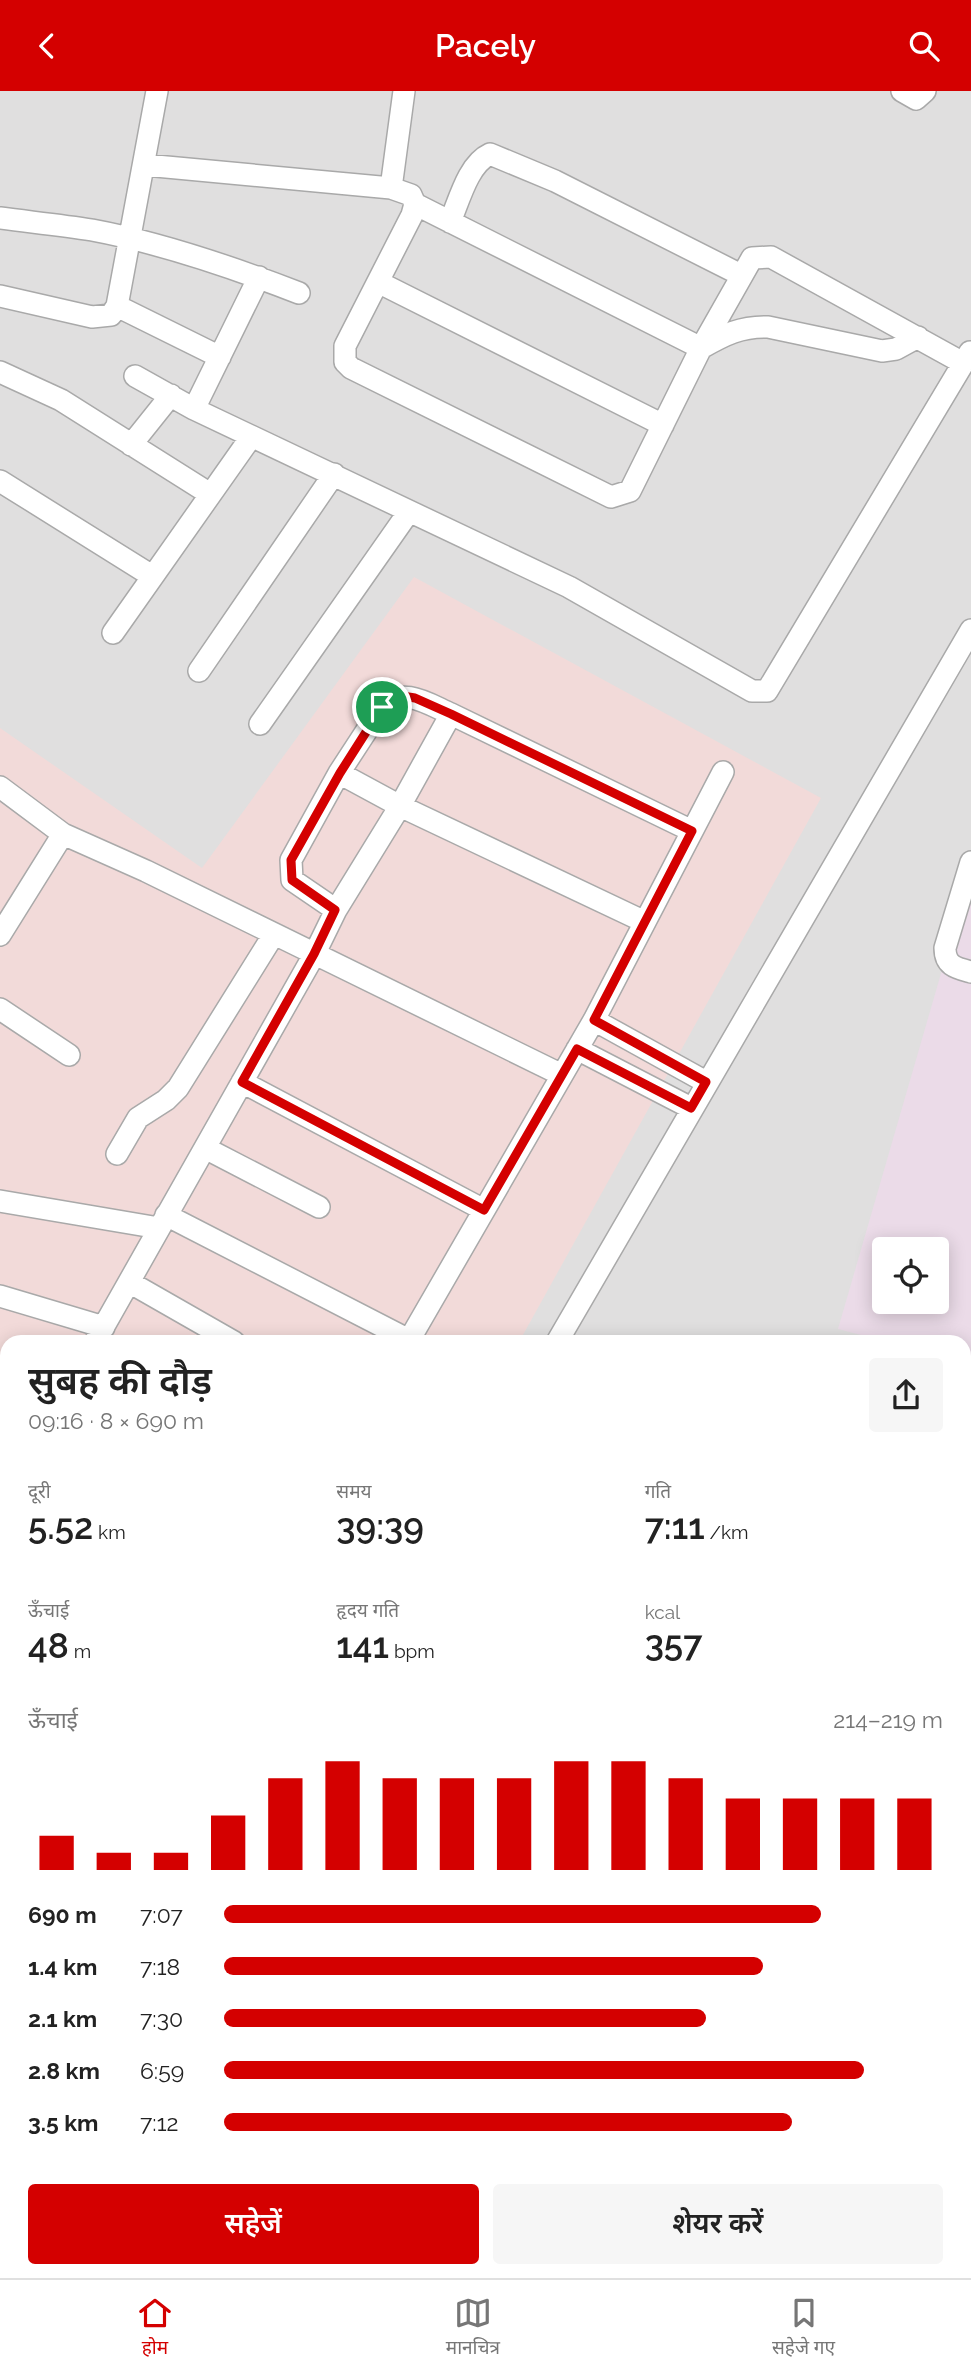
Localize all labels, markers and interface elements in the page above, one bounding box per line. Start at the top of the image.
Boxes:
icon: back [28,27,66,65]
text: Pacely [435,27,536,64]
icon: search [905,27,943,65]
pin [352,677,412,737]
icon: arrive [363,688,401,726]
map controls [872,1237,949,1314]
button: locate [872,1237,949,1314]
text: सुबह की दौड़ [28,1358,212,1403]
button: share [869,1358,943,1432]
text: 09:16 · 8 × 690 m [28,1407,204,1434]
text: दूरी [28,1480,51,1502]
text: समय [336,1480,372,1502]
text: गति [645,1480,671,1502]
text: 5.52 [28,1506,93,1547]
text: 39:39 [336,1506,424,1547]
text: 7:11 [645,1506,705,1547]
text: km [93,1521,126,1543]
text: /km [705,1521,748,1543]
text: ऊँचाई [28,1599,69,1621]
text: हृदय गति [336,1599,399,1621]
text: kcal [645,1601,680,1623]
text: 357 [645,1623,702,1664]
text: 48 [28,1625,69,1666]
text: 141 [336,1625,389,1666]
text: m [69,1640,91,1662]
text: bpm [389,1640,435,1662]
text: ऊँचाई [28,1706,78,1733]
text: 214–219 m [833,1706,943,1733]
text: 690 m [28,1901,97,1928]
text: 7:07 [140,1901,183,1928]
text: 1.4 km [28,1953,97,1980]
text: 7:18 [140,1953,180,1980]
text: 2.1 km [28,2005,97,2032]
text: 7:30 [140,2005,183,2032]
text: 2.8 km [28,2057,100,2084]
text: 6:59 [140,2057,184,2084]
text: 3.5 km [28,2109,99,2136]
text: 7:12 [140,2109,178,2136]
button: सहेजें [28,2184,479,2264]
button: शेयर करें [493,2184,943,2264]
tab: होम [136,2294,174,2362]
tab: मानचित्र [446,2294,500,2362]
tab: सहेजे गए [772,2294,835,2362]

